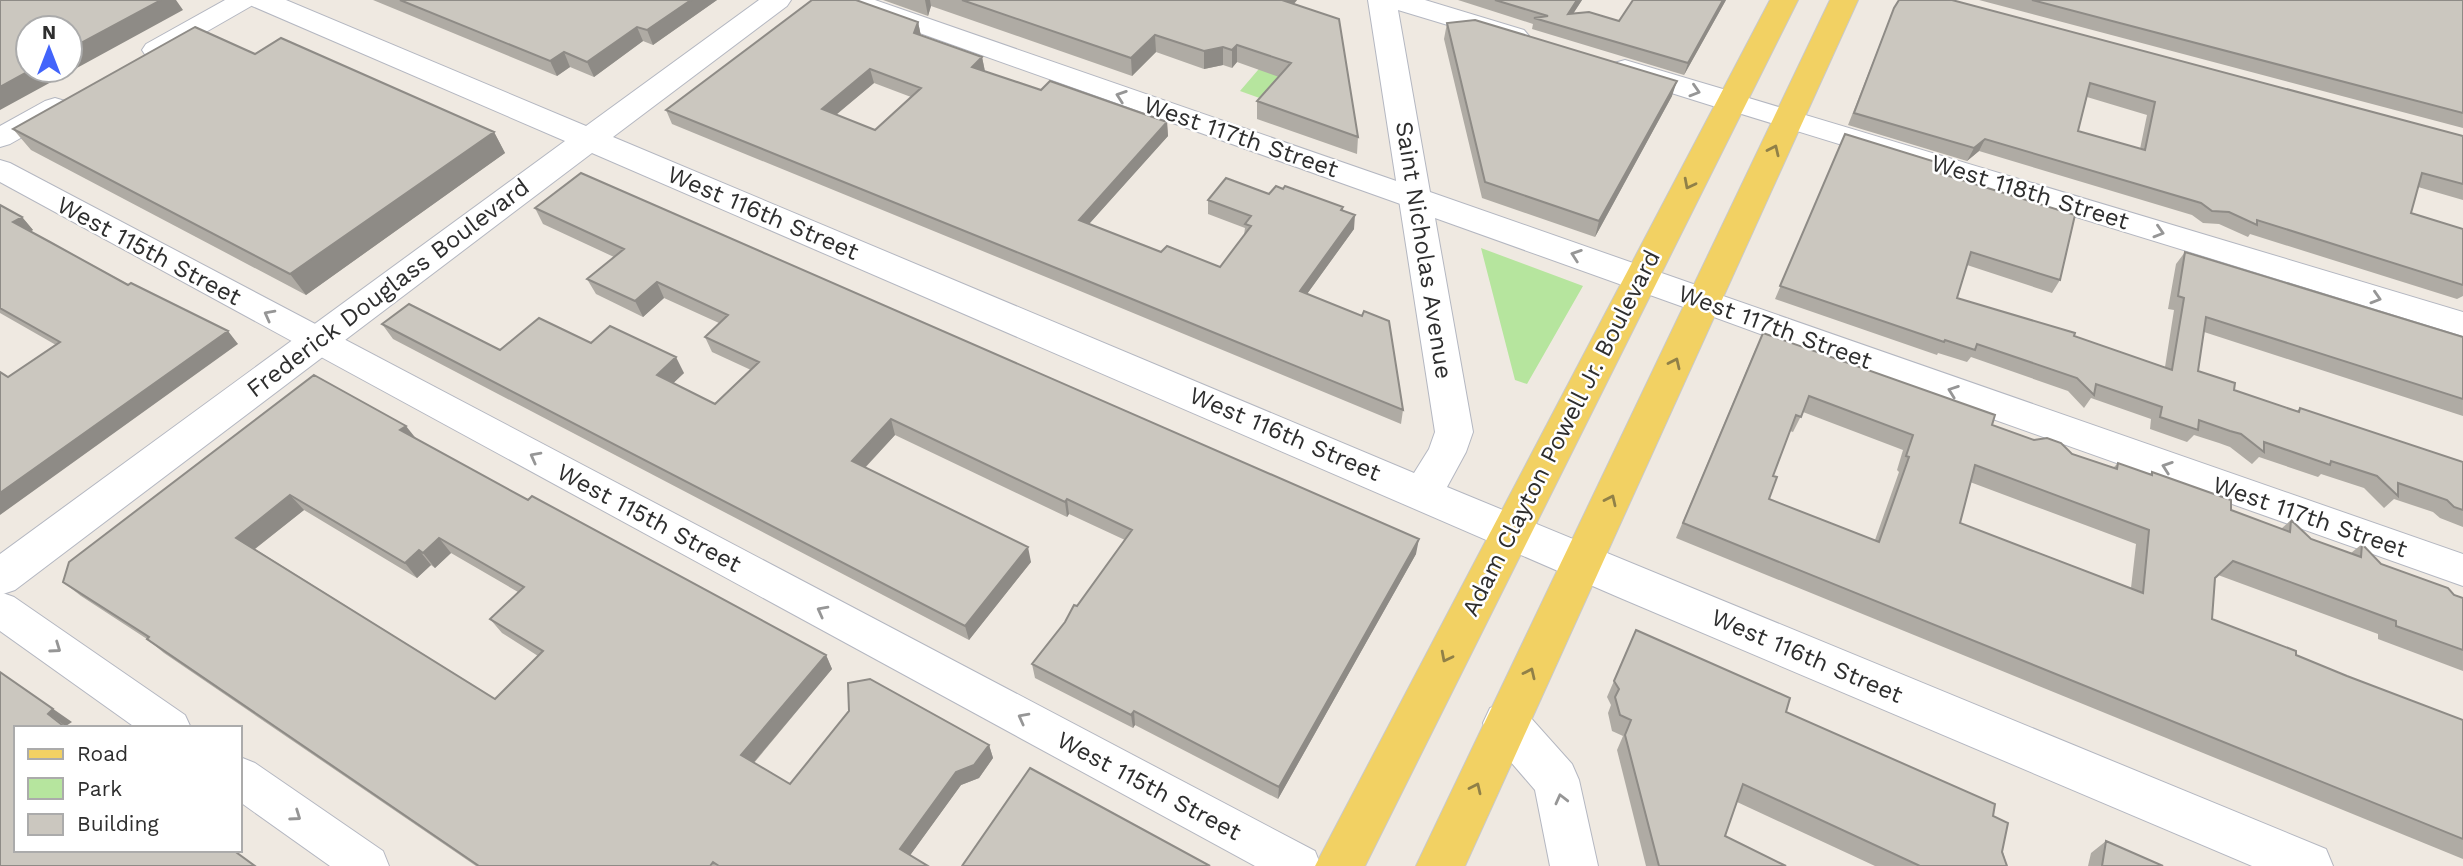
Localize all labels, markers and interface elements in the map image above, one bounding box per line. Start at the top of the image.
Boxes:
north arrow [14,14,84,84]
text: N [42,21,56,44]
one-way arrow [1689,82,1701,97]
one-way arrow [1115,90,1127,104]
street label: West 117th Street [1140,91,1342,183]
street label: Saint Nicholas Avenue [1390,119,1458,381]
one-way arrow [1766,145,1780,157]
street label: West 118th Street [1928,149,2132,235]
street label: West 116th Street [663,160,863,266]
street label: Frederick Douglass Boulevard [241,173,535,403]
one-way arrow [1684,177,1697,189]
street label: West 115th Street [52,191,246,311]
one-way arrow [2152,223,2164,238]
street label: Adam Clayton Powell Jr. Boulevard [1456,245,1666,621]
one-way arrow [1571,249,1583,263]
street label: West 117th Street [1674,279,1876,375]
one-way arrow [2370,289,2382,304]
one-way arrow [264,310,277,324]
one-way arrow [1666,358,1680,370]
street label: West 116th Street [1185,381,1385,487]
one-way arrow [1947,385,1959,399]
one-way arrow [530,452,542,466]
street label: West 115th Street [552,458,746,578]
one-way arrow [2162,461,2174,475]
street label: West 117th Street [2209,471,2411,563]
one-way arrow [1603,495,1617,507]
street label: West 116th Street [1707,603,1907,709]
one-way arrow [817,606,829,619]
one-way arrow [48,639,61,652]
one-way arrow [1441,650,1454,662]
one-way arrow [1522,668,1536,680]
one-way arrow [1017,713,1030,726]
legend [14,726,242,852]
street label: West 115th Street [1052,726,1246,846]
text: Road [77,741,128,766]
text: Park [77,776,122,801]
one-way arrow [1468,783,1482,795]
one-way arrow [1555,793,1569,805]
one-way arrow [288,808,301,820]
text: Building [77,811,159,836]

